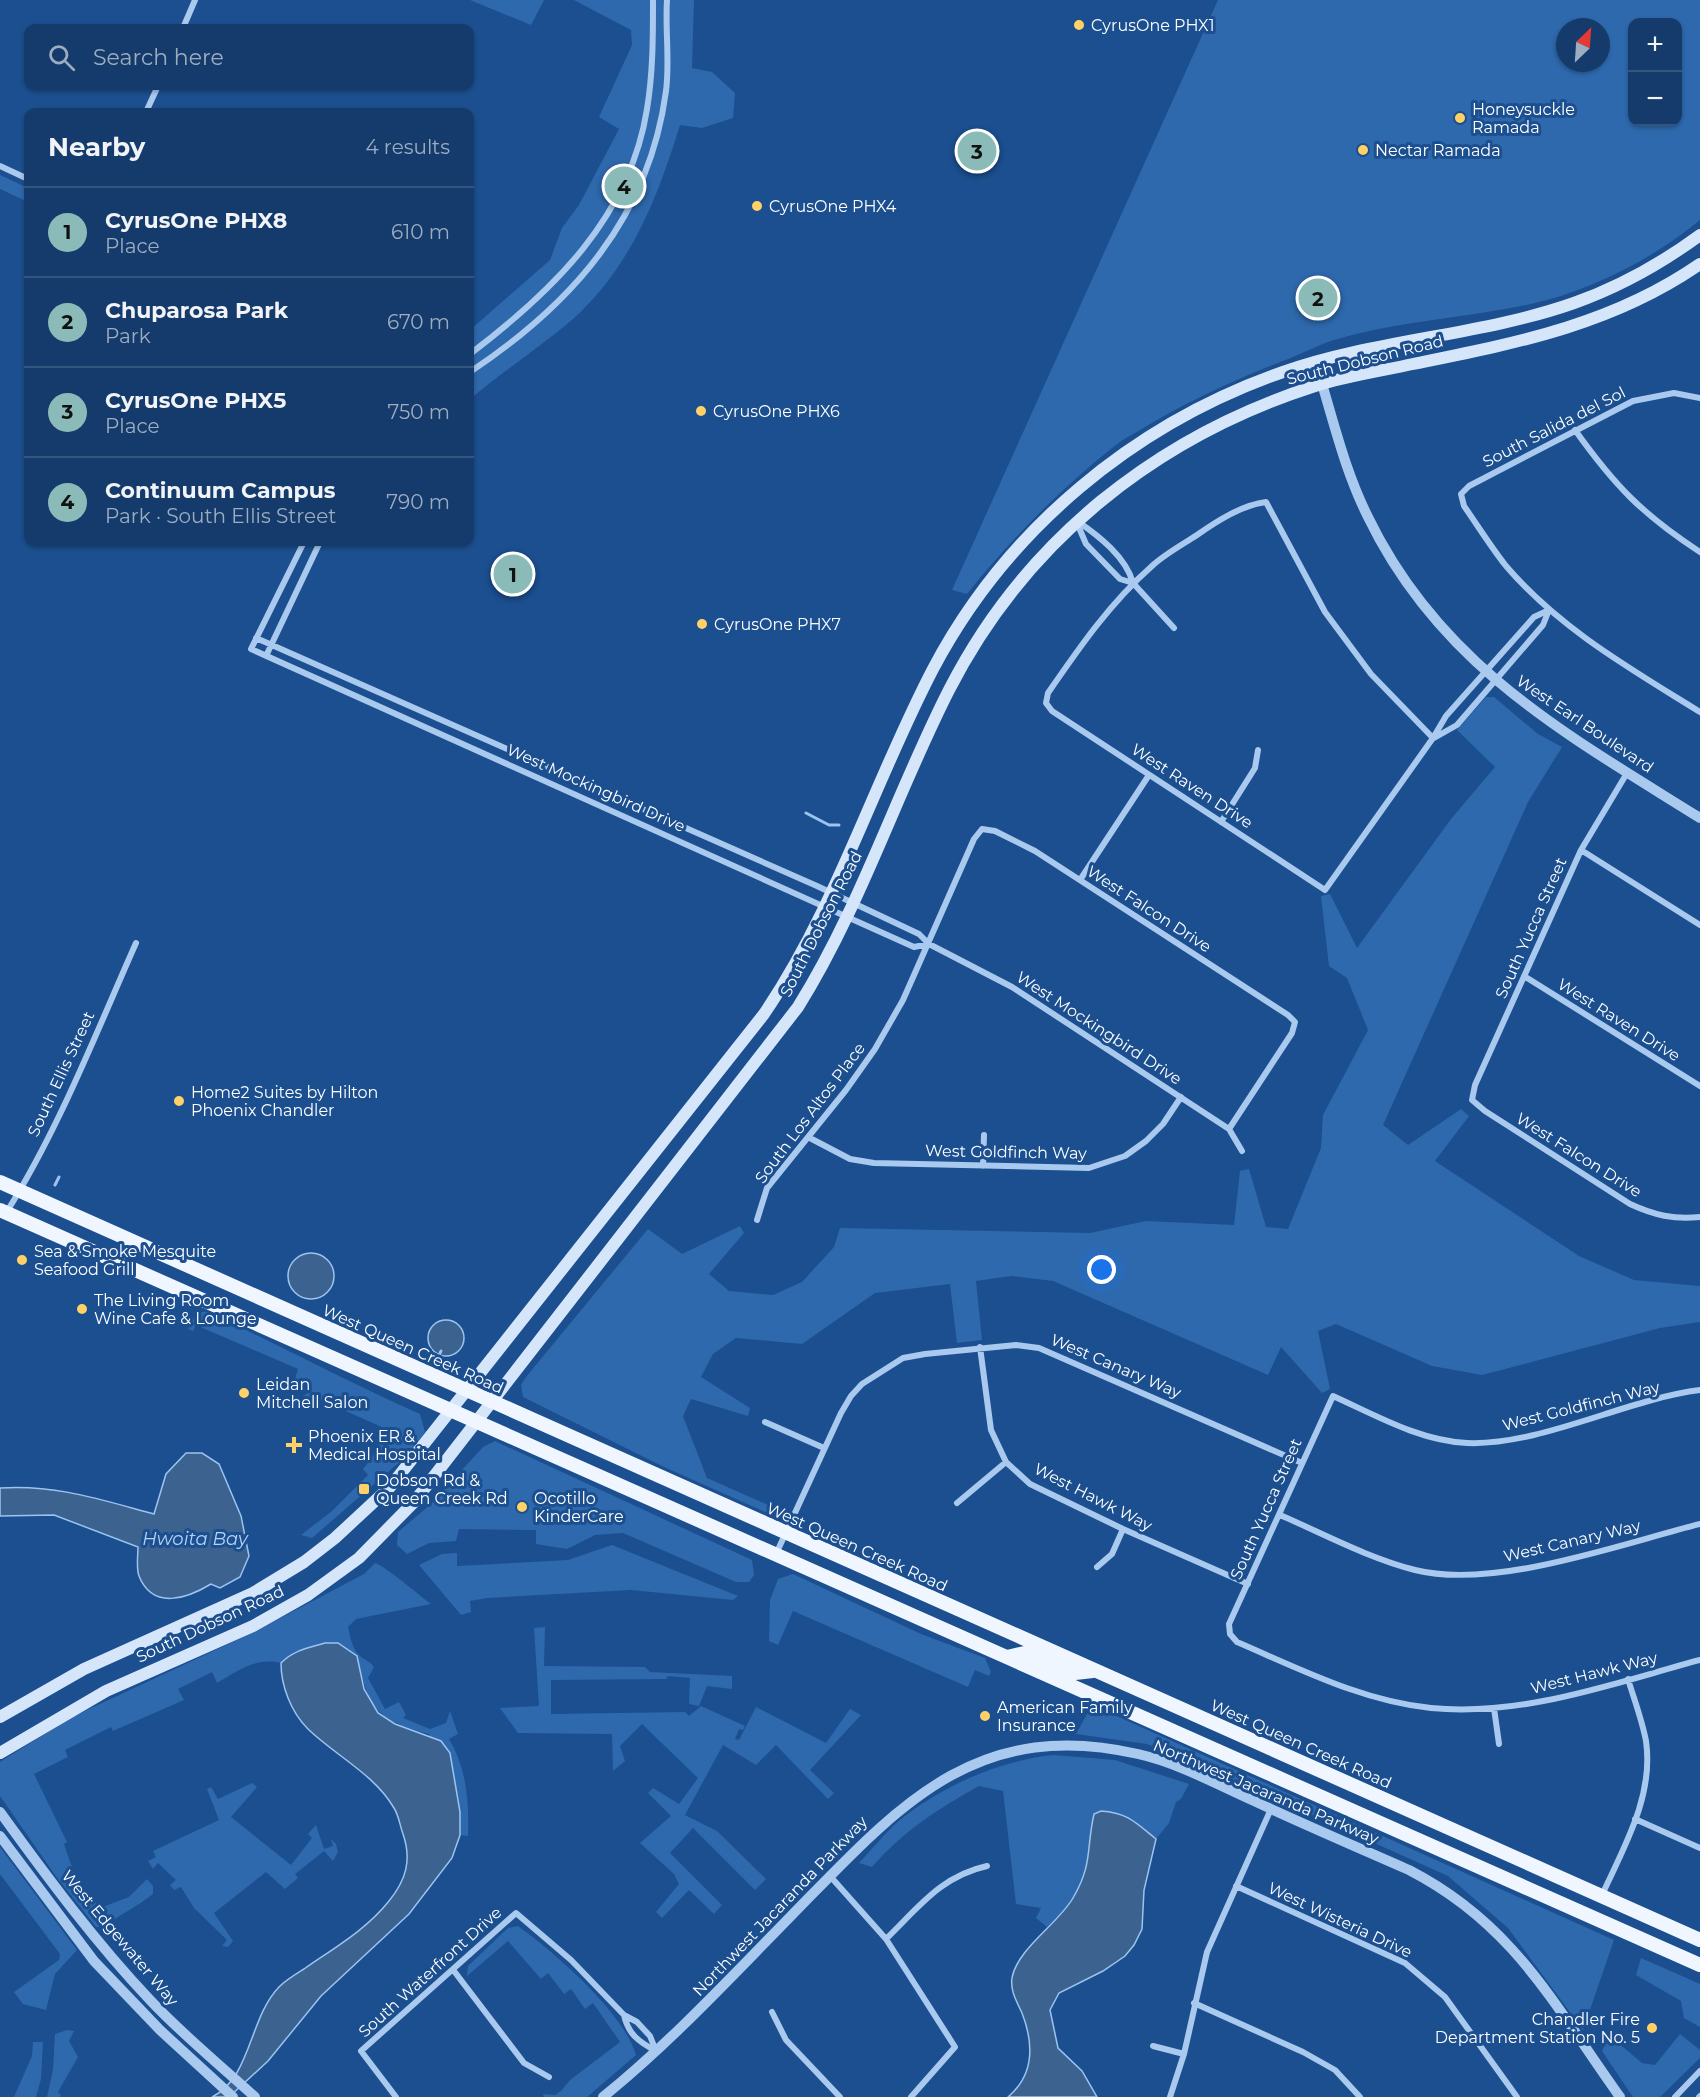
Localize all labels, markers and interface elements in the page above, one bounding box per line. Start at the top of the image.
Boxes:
place label: CyrusOne PHX1 [1091,16,1215,35]
marker: CyrusOne PHX1 [1072,18,1086,32]
north arrow [1556,18,1610,72]
map controls [1628,18,1682,126]
button: + [1628,18,1682,72]
search box [24,24,474,90]
icon: search [45,41,78,74]
text: Search here [93,44,224,71]
button: − [1628,72,1682,126]
place label: Honeysuckle Ramada [1472,100,1575,137]
marker: Honeysuckle Ramada [1453,111,1467,125]
pin: 3 [958,128,996,174]
text: Nearby [48,131,145,163]
text: 4 results [365,135,450,159]
place label: Nectar Ramada [1375,141,1501,160]
marker: Nectar Ramada [1356,143,1370,157]
pin: 4 [604,164,644,208]
place label: CyrusOne PHX4 [769,197,897,216]
marker: CyrusOne PHX4 [750,199,764,213]
text: CyrusOne PHX8 [105,207,287,234]
text: 1 [64,220,71,244]
text: 610 m [391,220,450,244]
text: Place [105,234,160,258]
pin: 2 [1298,276,1338,320]
text: Chuparosa Park [105,297,288,324]
text: 2 [62,310,73,334]
text: 670 m [387,310,450,334]
text: Park [105,324,151,348]
street label: South Dobson Road [1285,331,1445,389]
street label: South Salida del Sol [1479,383,1629,471]
text: CyrusOne PHX5 [105,387,286,414]
text: 3 [62,400,73,424]
text: 750 m [388,400,450,424]
place label: CyrusOne PHX6 [713,402,840,421]
marker: CyrusOne PHX6 [694,404,708,418]
text: Place [105,414,160,438]
text: Continuum Campus [105,477,336,504]
text: 4 [61,490,74,514]
text: 790 m [386,490,450,514]
text: Park · South Ellis Street [105,504,336,528]
pin: 1 [494,552,532,596]
place label: CyrusOne PHX7 [714,615,841,634]
marker: CyrusOne PHX7 [695,617,709,631]
street label: West Earl Boulevard [1513,671,1657,777]
street label: West Mockingbird Drive [504,740,688,836]
street label: West Raven Drive [1128,740,1256,832]
street label: South Dobson Road [776,848,866,1000]
street label: South Yucca Street [1491,854,1571,1001]
street label: West Falcon Drive [1083,862,1215,956]
street label: West Mockingbird Drive [1013,967,1185,1089]
street label: West Raven Drive [1554,975,1684,1065]
street label: South Ellis Street [24,1008,99,1140]
street label: South Los Altos Place [751,1039,869,1187]
place label: Home2 Suites by Hilton Phoenix Chandler [191,1083,378,1120]
marker: Home2 Suites by Hilton Phoenix Chandler [172,1094,186,1108]
street label: West Falcon Drive [1513,1109,1645,1201]
street label: West Goldfinch Way [925,1141,1087,1163]
place label: Sea & Smoke Mesquite Seafood Grill [34,1242,216,1279]
marker: Sea & Smoke Mesquite Seafood Grill [15,1253,29,1267]
your location [1087,1255,1116,1284]
place label: The Living Room Wine Cafe & Lounge [94,1291,257,1328]
street label: West Queen Creek Road [320,1300,506,1398]
marker: The Living Room Wine Cafe & Lounge [75,1302,89,1316]
street label: West Canary Way [1048,1330,1184,1402]
place label: Leidan Mitchell Salon [256,1375,368,1412]
street label: West Goldfinch Way [1500,1377,1662,1435]
marker: Leidan Mitchell Salon [237,1386,251,1400]
place label: Phoenix ER & Medical Hospital [308,1427,441,1464]
street label: South Yucca Street [1226,1435,1306,1582]
marker: Phoenix ER & Medical Hospital [285,1436,303,1454]
street label: West Hawk Way [1031,1459,1155,1535]
place label: Dobson Rd & Queen Creek Rd [376,1471,508,1508]
marker: Dobson Rd & Queen Creek Rd [357,1482,371,1496]
place label: Ocotillo KinderCare [534,1489,624,1526]
street label: West Queen Creek Road [764,1498,950,1596]
marker: Ocotillo KinderCare [515,1500,529,1514]
street label: West Canary Way [1502,1516,1643,1566]
water label: Hwoita Bay [142,1528,249,1550]
street label: South Dobson Road [133,1581,287,1667]
street label: West Hawk Way [1529,1648,1660,1698]
street label: West Queen Creek Road [1208,1695,1394,1793]
place label: American Family Insurance [997,1698,1133,1735]
marker: American Family Insurance [978,1709,992,1723]
street label: Northwest Jacaranda Parkway [1150,1736,1382,1848]
street label: Northwest Jacaranda Parkway [689,1812,871,2000]
street label: West Edgewater Way [58,1866,183,2010]
street label: West Wisteria Drive [1265,1878,1415,1962]
street label: South Waterfront Drive [355,1903,505,2041]
place label: Chandler Fire Department Station No. 5 [1435,2010,1640,2047]
marker: Chandler Fire Department Station No. 5 [1645,2021,1659,2035]

